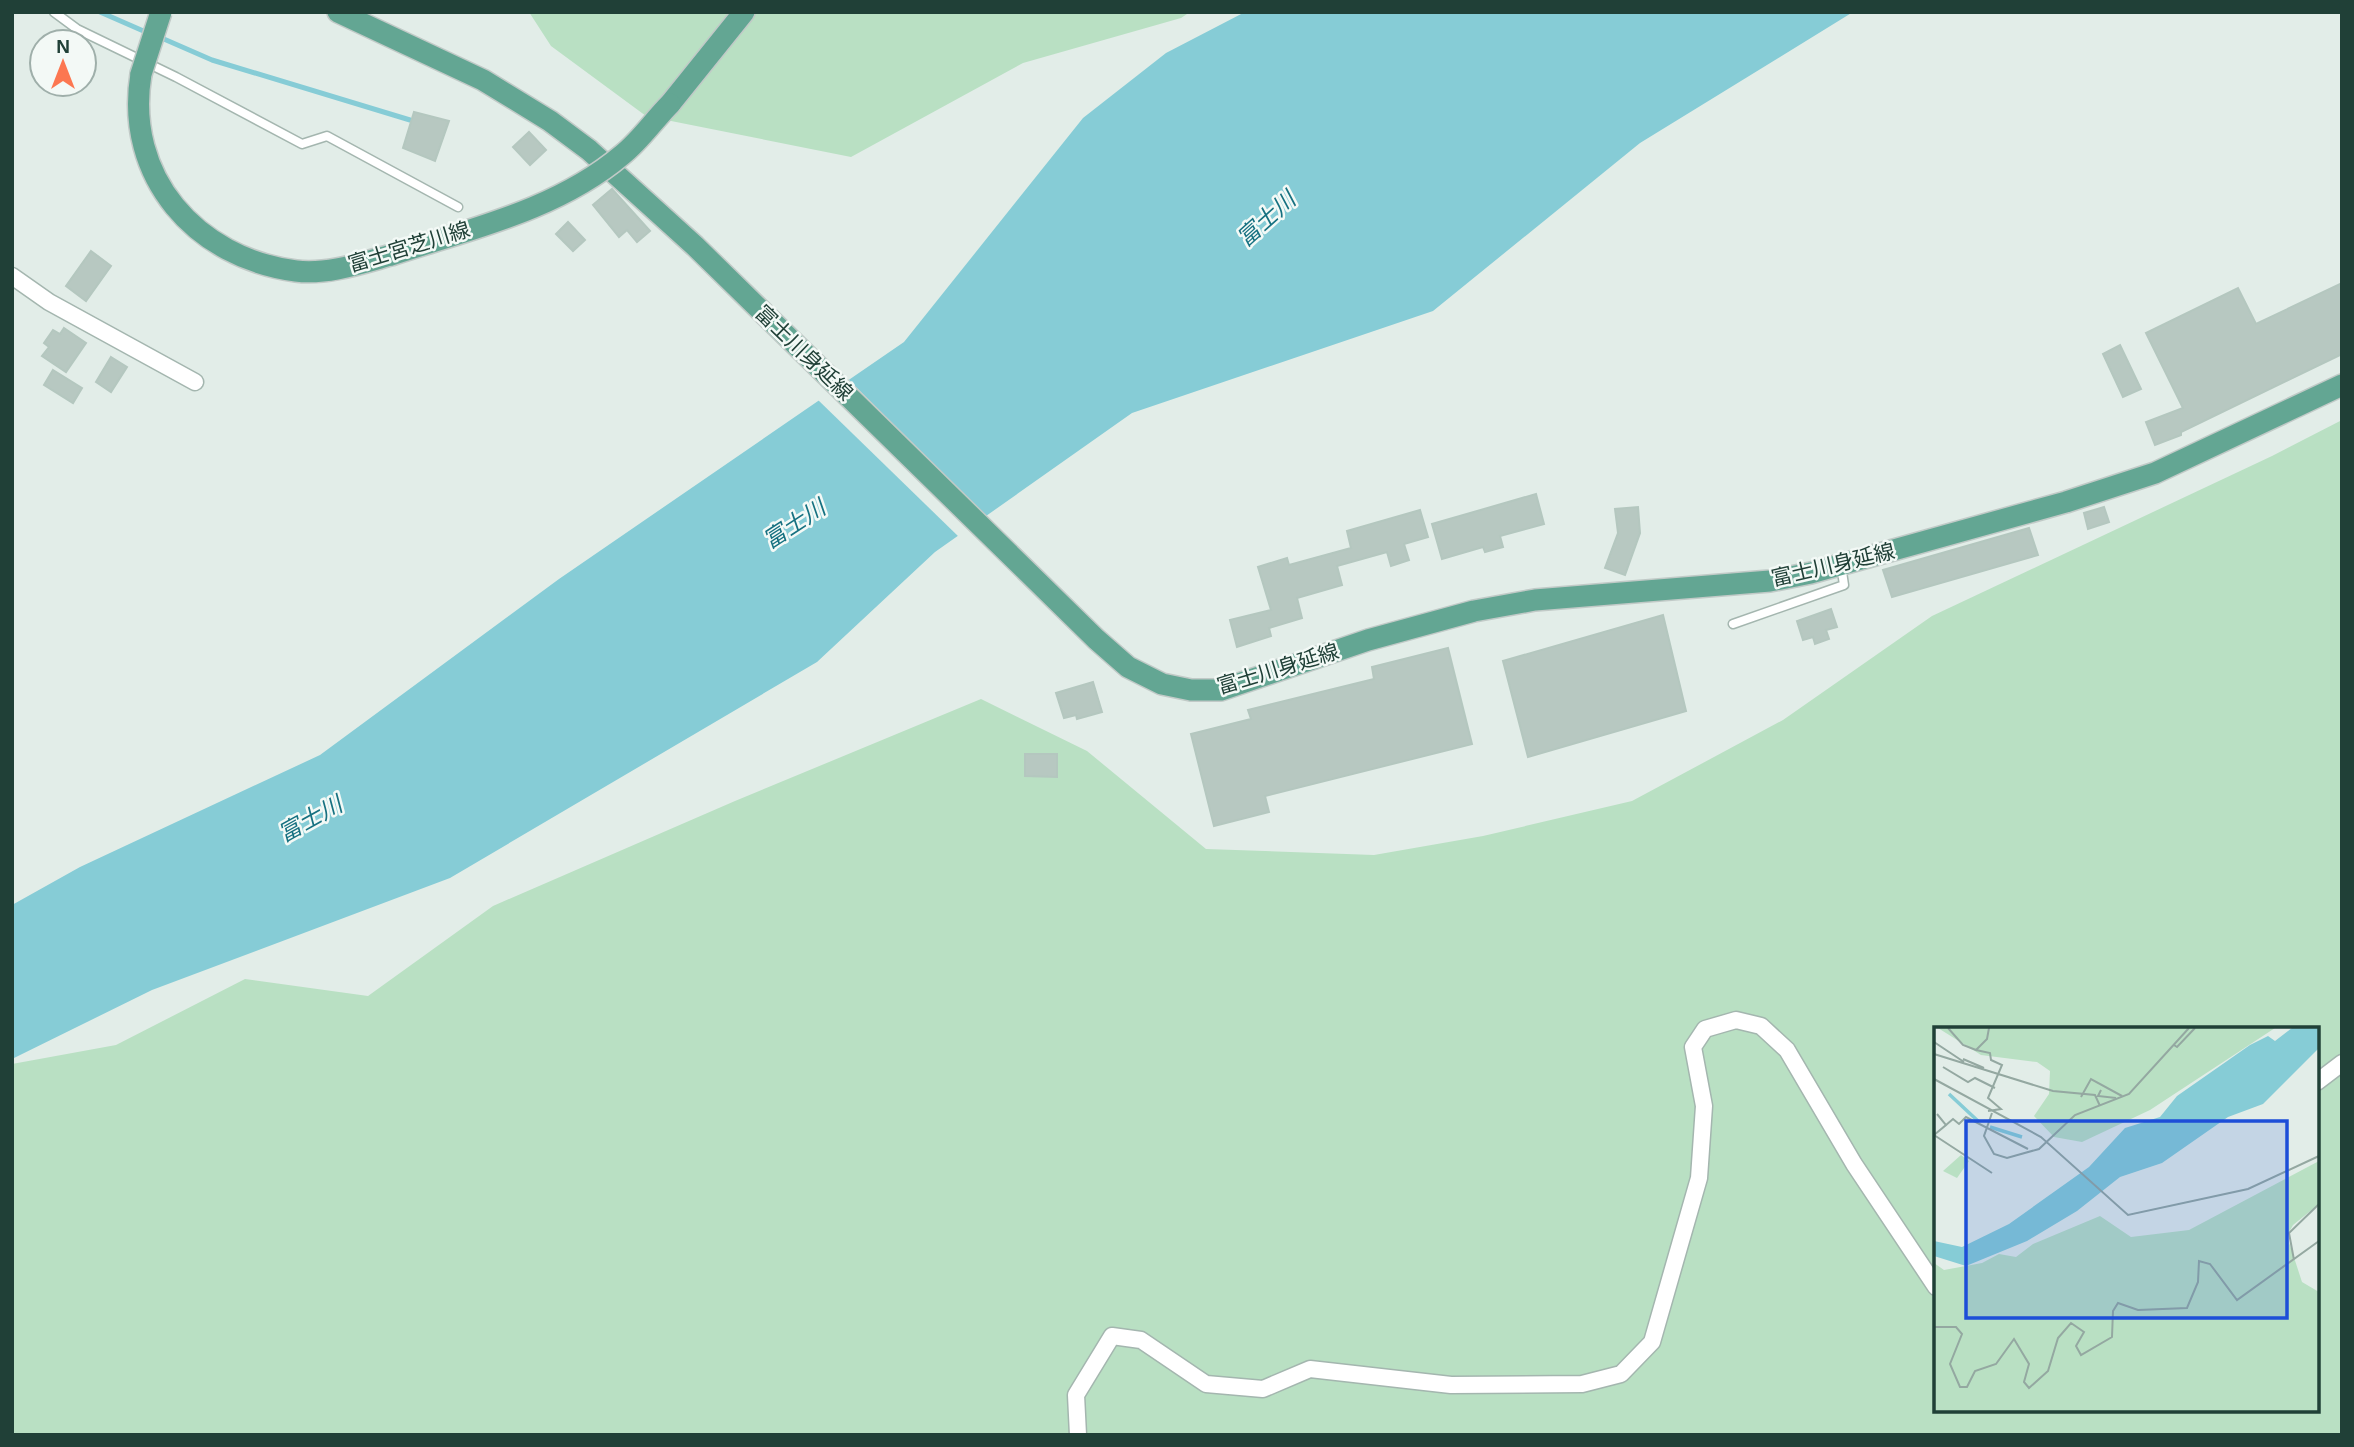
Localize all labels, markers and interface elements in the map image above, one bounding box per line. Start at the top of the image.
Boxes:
north arrow [28,28,98,98]
text: N [56,36,70,57]
water label: 富士川 [1232,184,1303,252]
street label: 富士宮芝川線 [345,217,472,276]
street label: 富士川身延線 [751,301,858,405]
water label: 富士川 [758,493,833,554]
street label: 富士川身延線 [1769,539,1897,590]
street label: 富士川身延線 [1214,639,1341,698]
water label: 富士川 [274,789,349,847]
inset map [1934,1027,2319,1412]

